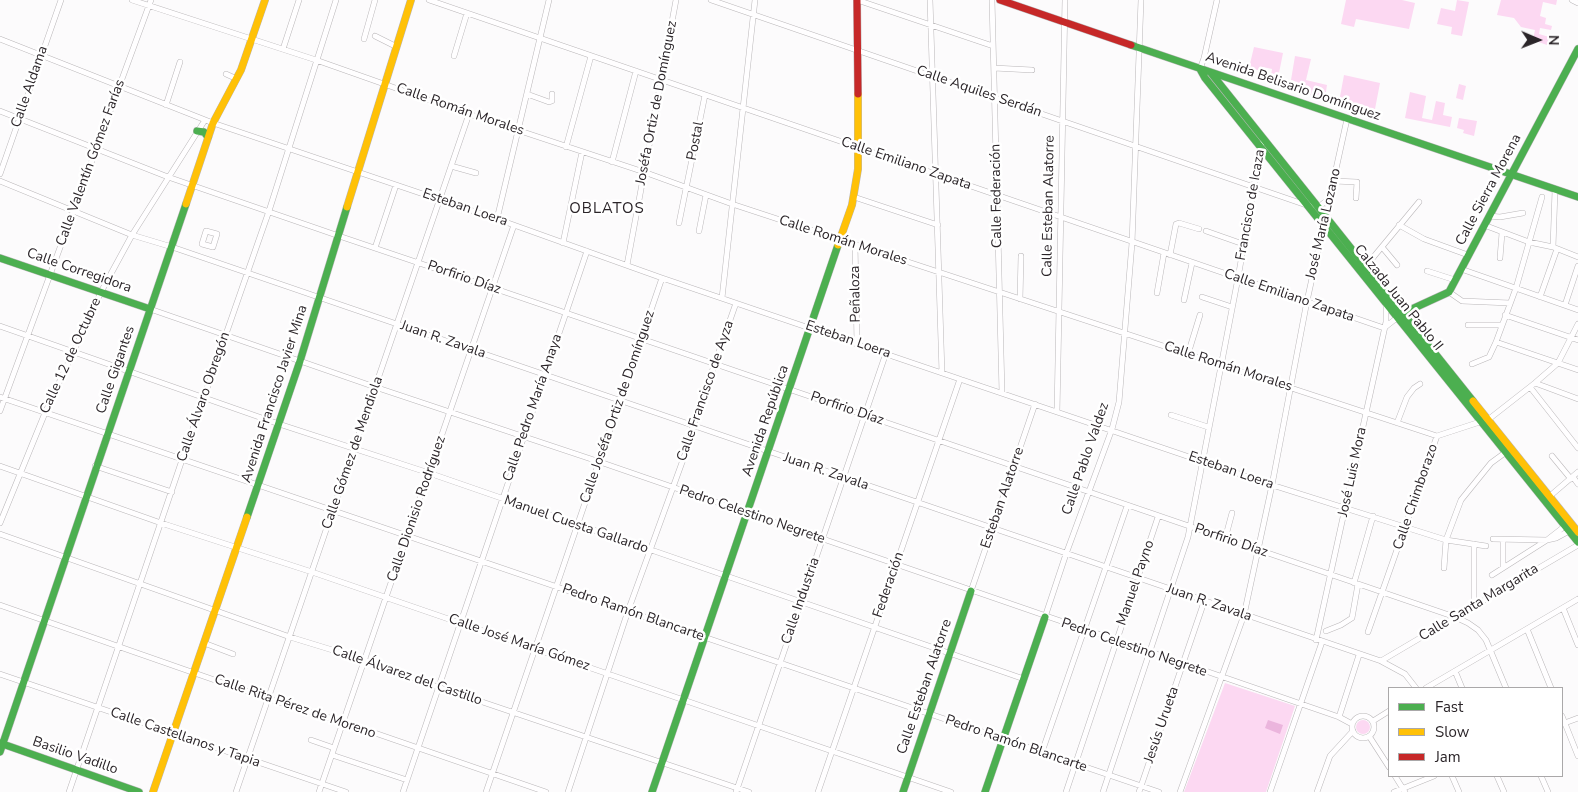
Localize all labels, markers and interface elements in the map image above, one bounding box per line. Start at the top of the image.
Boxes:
north arrow [1513,15,1563,65]
street label: Joséfa Ortiz de Domínguez [633,19,681,187]
text: N [1544,35,1563,46]
street label: Calle Aldama [8,44,52,130]
street label: Avenida Belisario Domínguez [1203,49,1383,125]
street label: Calle Aquiles Serdán [914,63,1044,121]
street label: Calle Valentín Gómez Farías [53,77,129,249]
street label: Calle Román Morales [394,80,526,140]
street label: Postal [684,120,708,162]
street label: Calle Sierra Morena [1453,131,1525,249]
street label: Calle Emiliano Zapata [839,134,973,194]
street label: Calle Esteban Alatorre [1039,135,1059,277]
street label: Calle Federación [988,144,1006,248]
street label: Francisco de Icaza [1233,148,1269,262]
street label: José María Lozano [1303,167,1345,281]
street label: Esteban Loera [420,186,510,230]
district label: OBLATOS [568,200,646,218]
street label: Calle Román Morales [777,212,909,270]
street label: Calzada Juan Pablo II [1350,241,1446,355]
street label: Calle Corregidora [24,245,134,297]
street label: Porfirio Díaz [425,258,503,298]
street label: Peñaloza [847,265,865,323]
street label: Calle Emiliano Zapata [1222,266,1356,326]
street label: Calle 12 de Octubre [37,295,105,417]
street label: Avenida Francisco Javier Mina [238,303,312,485]
street label: Calle Joséfa Ortiz de Domínguez [577,308,659,506]
street label: Juan R. Zavala [398,318,488,362]
street label: Calle Francisco de Ayza [674,318,738,464]
street label: Esteban Loera [803,318,893,362]
street label: Calle Gigantes [93,324,139,416]
street label: Calle Álvaro Obregón [174,330,234,464]
street label: Calle Pedro María Anaya [500,332,566,484]
street label: Calle Román Morales [1162,338,1294,396]
street label: Avenida República [739,363,793,479]
street label: Calle Gómez de Mendiola [319,374,387,532]
street label: Porfirio Díaz [808,389,886,429]
street label: Calle Pablo Valdez [1059,401,1113,517]
street label: José Luis Mora [1335,426,1371,518]
street label: Calle Dionisio Rodríguez [384,434,450,584]
street label: Calle Chimborazo [1390,442,1442,552]
street label: Esteban Alatorre [978,445,1028,551]
street label: Esteban Loera [1186,449,1276,493]
street label: Juan R. Zavala [781,450,871,494]
street label: Pedro Celestino Negrete [677,482,827,548]
street label: Manuel Cuesta Gallardo [502,492,650,558]
street label: Porfirio Díaz [1192,521,1270,561]
street label: Manuel Payno [1114,538,1158,628]
street label: Federación [870,550,908,620]
street label: Calle Industria [778,555,824,647]
street label: Calle Santa Margarita [1416,561,1542,645]
street label: Pedro Ramón Blancarte [560,581,706,645]
street label: Juan R. Zavala [1164,581,1254,625]
street label: Calle José María Gómez [446,611,592,675]
street label: Pedro Celestino Negrete [1059,615,1209,681]
street label: Calle Esteban Alatorre [894,617,956,757]
street label: Calle Álvarez del Castillo [330,642,484,710]
street label: Calle Rita Pérez de Moreno [212,671,378,743]
street label: Jesús Urueta [1141,685,1183,765]
legend [1388,687,1563,777]
text: Fast [1435,697,1463,717]
street label: Calle Castellanos y Tapia [108,704,262,772]
street label: Pedro Ramón Blancarte [943,712,1089,776]
text: Slow [1435,722,1469,742]
street label: Basilio Vadillo [30,734,120,778]
text: Jam [1435,747,1461,767]

